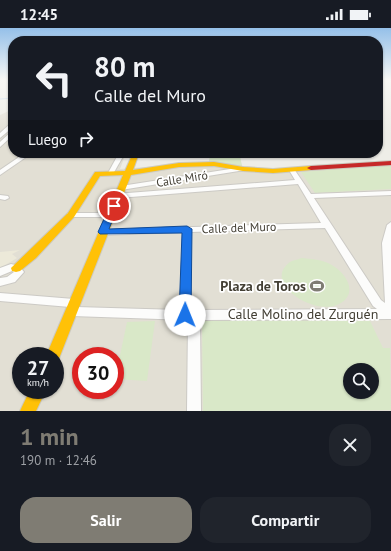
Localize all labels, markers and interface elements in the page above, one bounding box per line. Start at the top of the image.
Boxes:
text: 12:45 [20,5,58,24]
text: 80 m [94,48,155,85]
icon: left [28,52,80,104]
text: Calle del Muro [94,84,206,107]
icon: right [75,128,97,150]
text: Luego [28,130,67,149]
street label: Calle Miró [155,167,209,190]
pin [97,189,131,223]
icon: arrive [103,195,125,217]
street label: Calle del Muro [201,219,277,236]
place label: Plaza de Toros [220,277,306,295]
sports icon: Plaza de Toros [309,278,325,294]
position arrow [164,294,206,336]
street label: Calle Molino del Zurguén [228,305,378,323]
speed limit sign: 30 [72,347,124,399]
text: 27 [27,355,49,381]
map controls [343,363,379,399]
button: search [343,363,379,399]
text: km/h [27,376,49,389]
text: 1 min [20,421,79,452]
button: close [329,424,371,466]
text: 190 m · 12:46 [20,452,97,469]
button: Salir [20,497,192,543]
button: Compartir [200,497,371,543]

